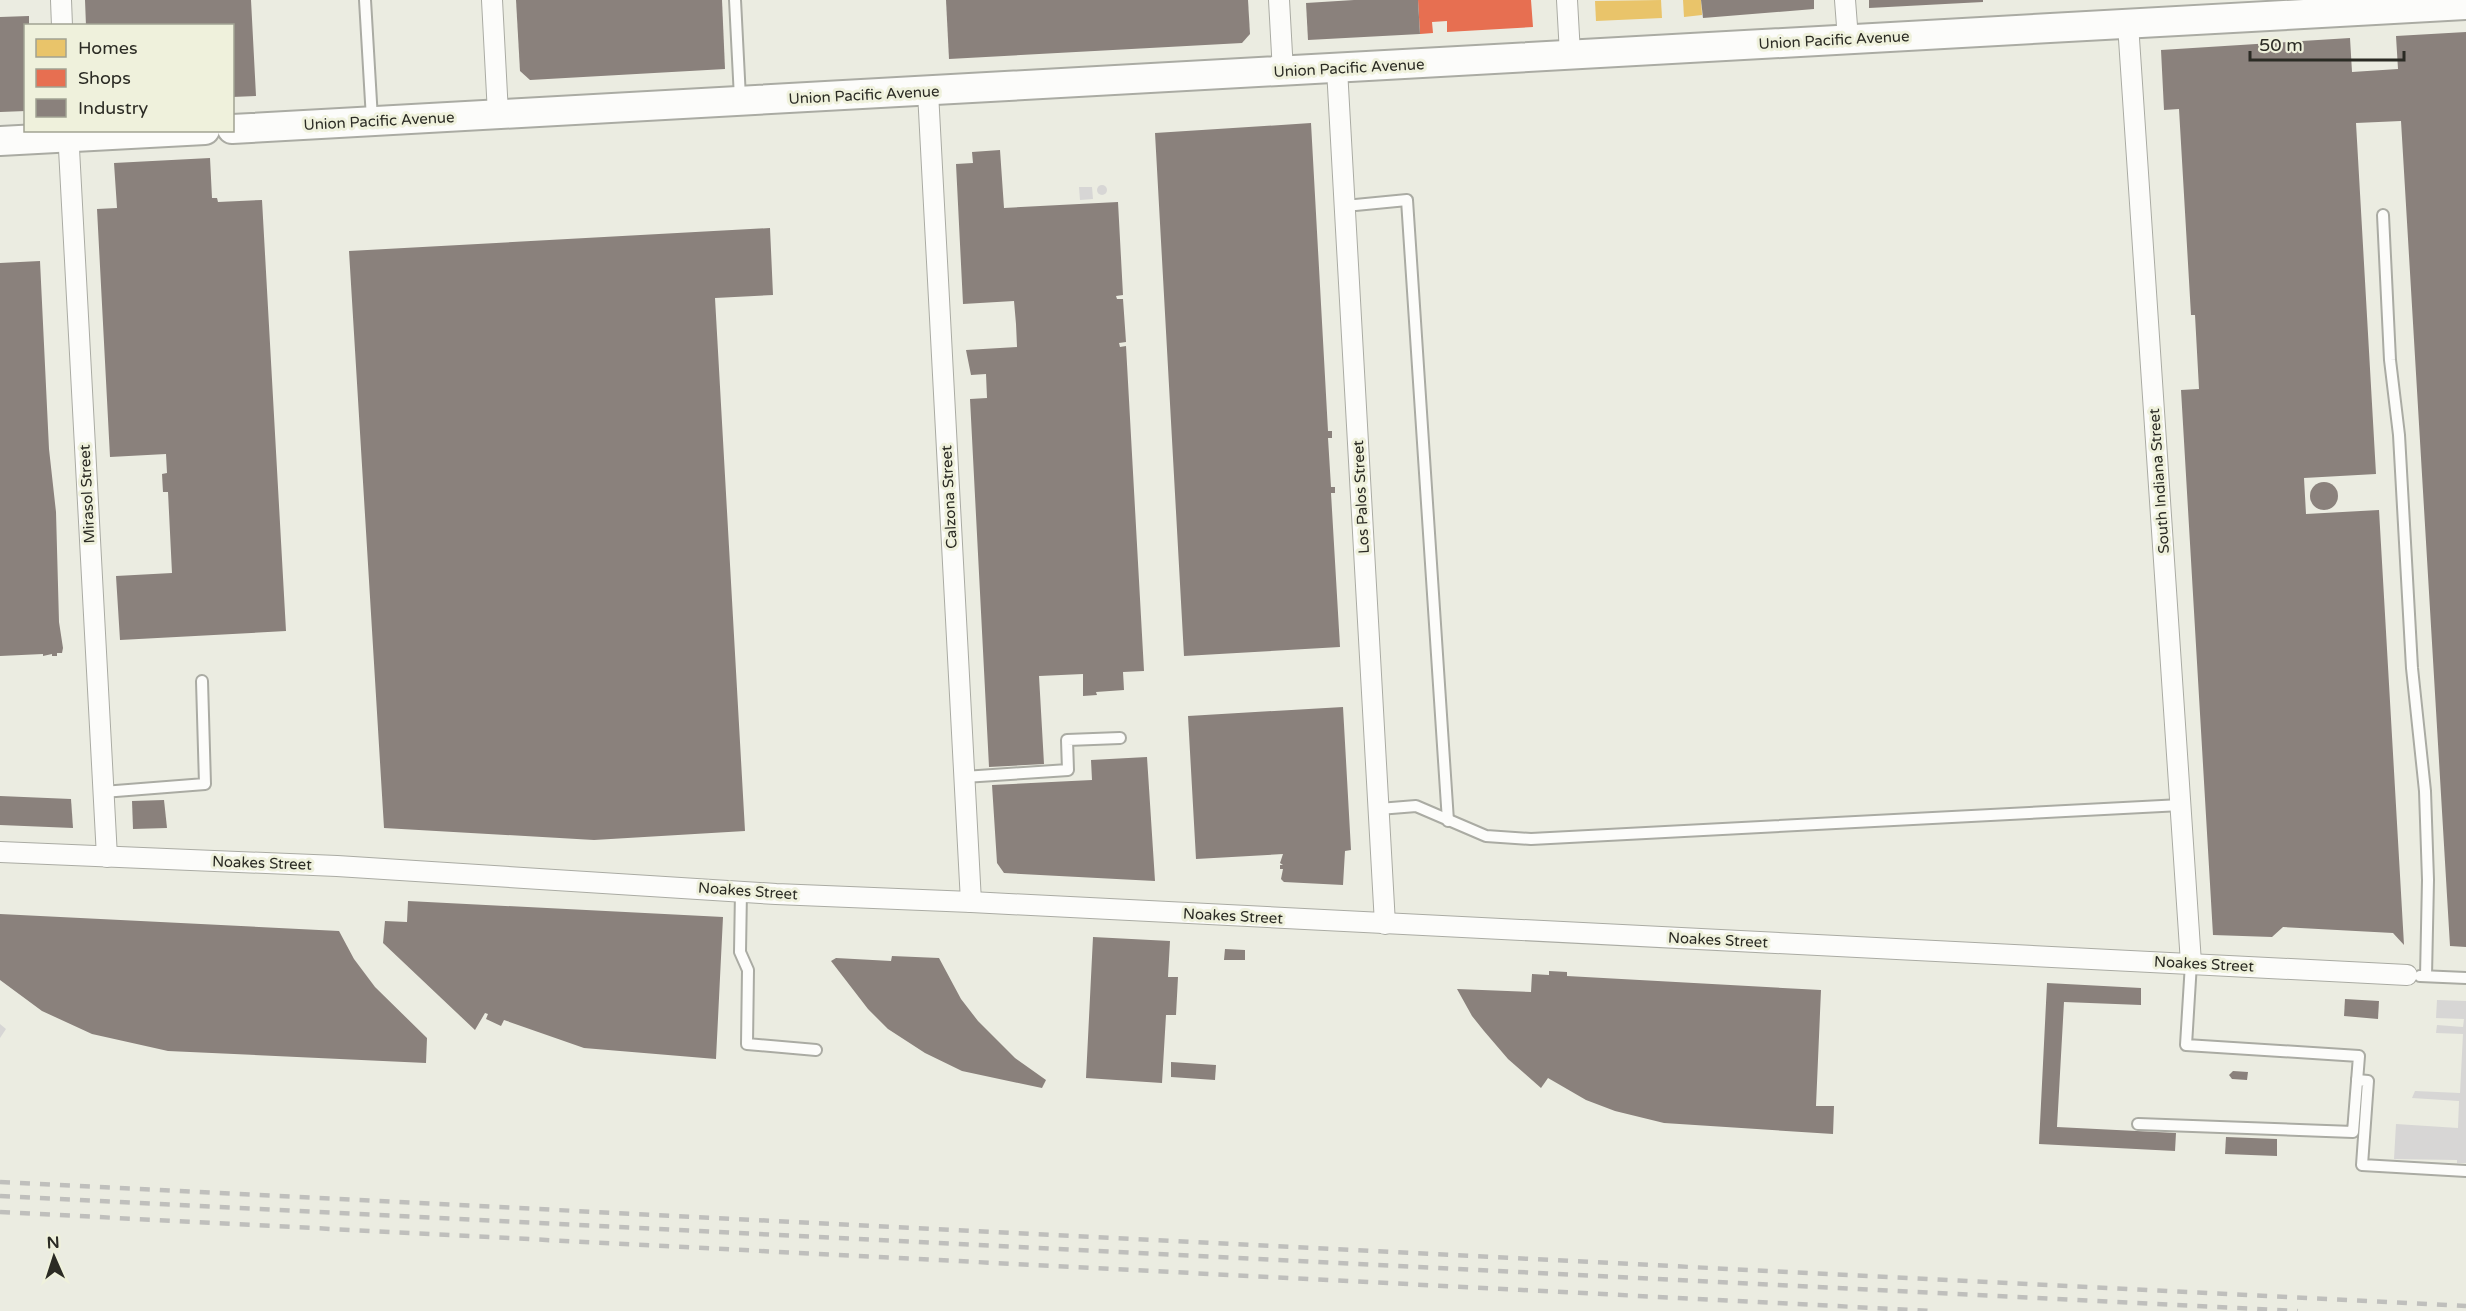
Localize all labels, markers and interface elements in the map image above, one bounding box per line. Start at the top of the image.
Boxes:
legend [24,24,234,132]
scale bar [2250,24,2404,62]
street label: Union Pacific Avenue [1758,27,1910,53]
text: 50 m [2259,34,2303,56]
text: Homes [78,37,138,59]
street label: Union Pacific Avenue [1273,55,1425,81]
text: Shops [78,67,131,89]
street label: Union Pacific Avenue [788,82,940,108]
text: Industry [78,97,149,119]
street label: Union Pacific Avenue [303,108,455,134]
street label: South Indiana Street [2145,408,2173,554]
street label: Los Palos Street [1349,439,1373,554]
street label: Mirasol Street [75,444,99,544]
street label: Calzona Street [937,445,961,549]
street label: Noakes Street [212,852,312,874]
street label: Noakes Street [698,879,799,903]
street label: Noakes Street [1183,904,1284,928]
street label: Noakes Street [1668,928,1769,952]
street label: Noakes Street [2154,952,2255,976]
north arrow [24,1227,84,1287]
text: N [46,1233,60,1253]

